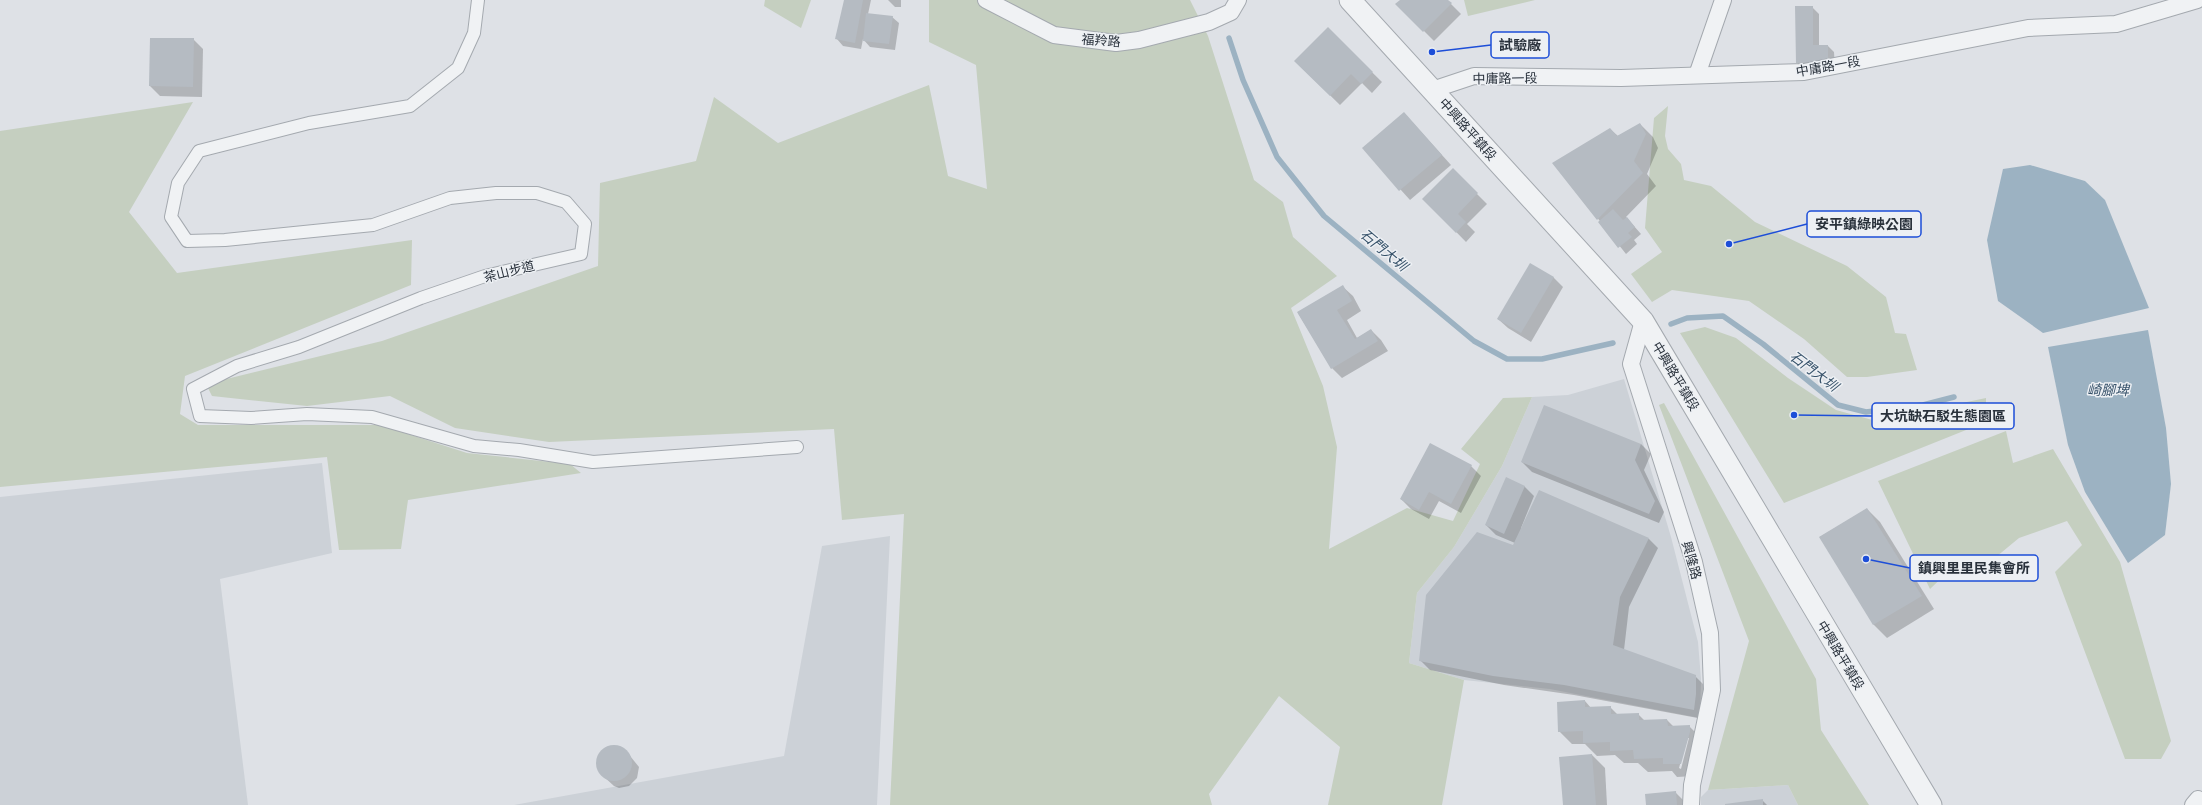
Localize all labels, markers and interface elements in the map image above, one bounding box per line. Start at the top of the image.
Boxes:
street label: 福羚路 [1081,31,1121,49]
callout: 試驗廠 [1491,32,1549,58]
text: 試驗廠 [1499,36,1541,54]
street label: 中庸路一段 [1795,52,1861,80]
street label: 中庸路一段 [1472,69,1538,87]
street label: 中興路平鎮段 [1436,95,1500,163]
callout: 安平鎮綠映公園 [1807,211,1921,237]
text: 安平鎮綠映公園 [1815,215,1913,233]
water label: 石門大圳 [1357,225,1413,276]
street label: 茶山步道 [482,257,536,285]
street label: 中興路平鎮段 [1649,338,1703,414]
water label: 石門大圳 [1786,347,1843,396]
water label: 崎腳埤 [2087,381,2131,399]
callout: 大坑缺石駁生態園區 [1872,403,2014,429]
text: 大坑缺石駁生態園區 [1880,407,2006,425]
street label: 興隆路 [1679,539,1705,581]
callout: 鎮興里里民集會所 [1910,555,2038,581]
text: 鎮興里里民集會所 [1918,559,2030,577]
street label: 中興路平鎮段 [1814,617,1868,693]

